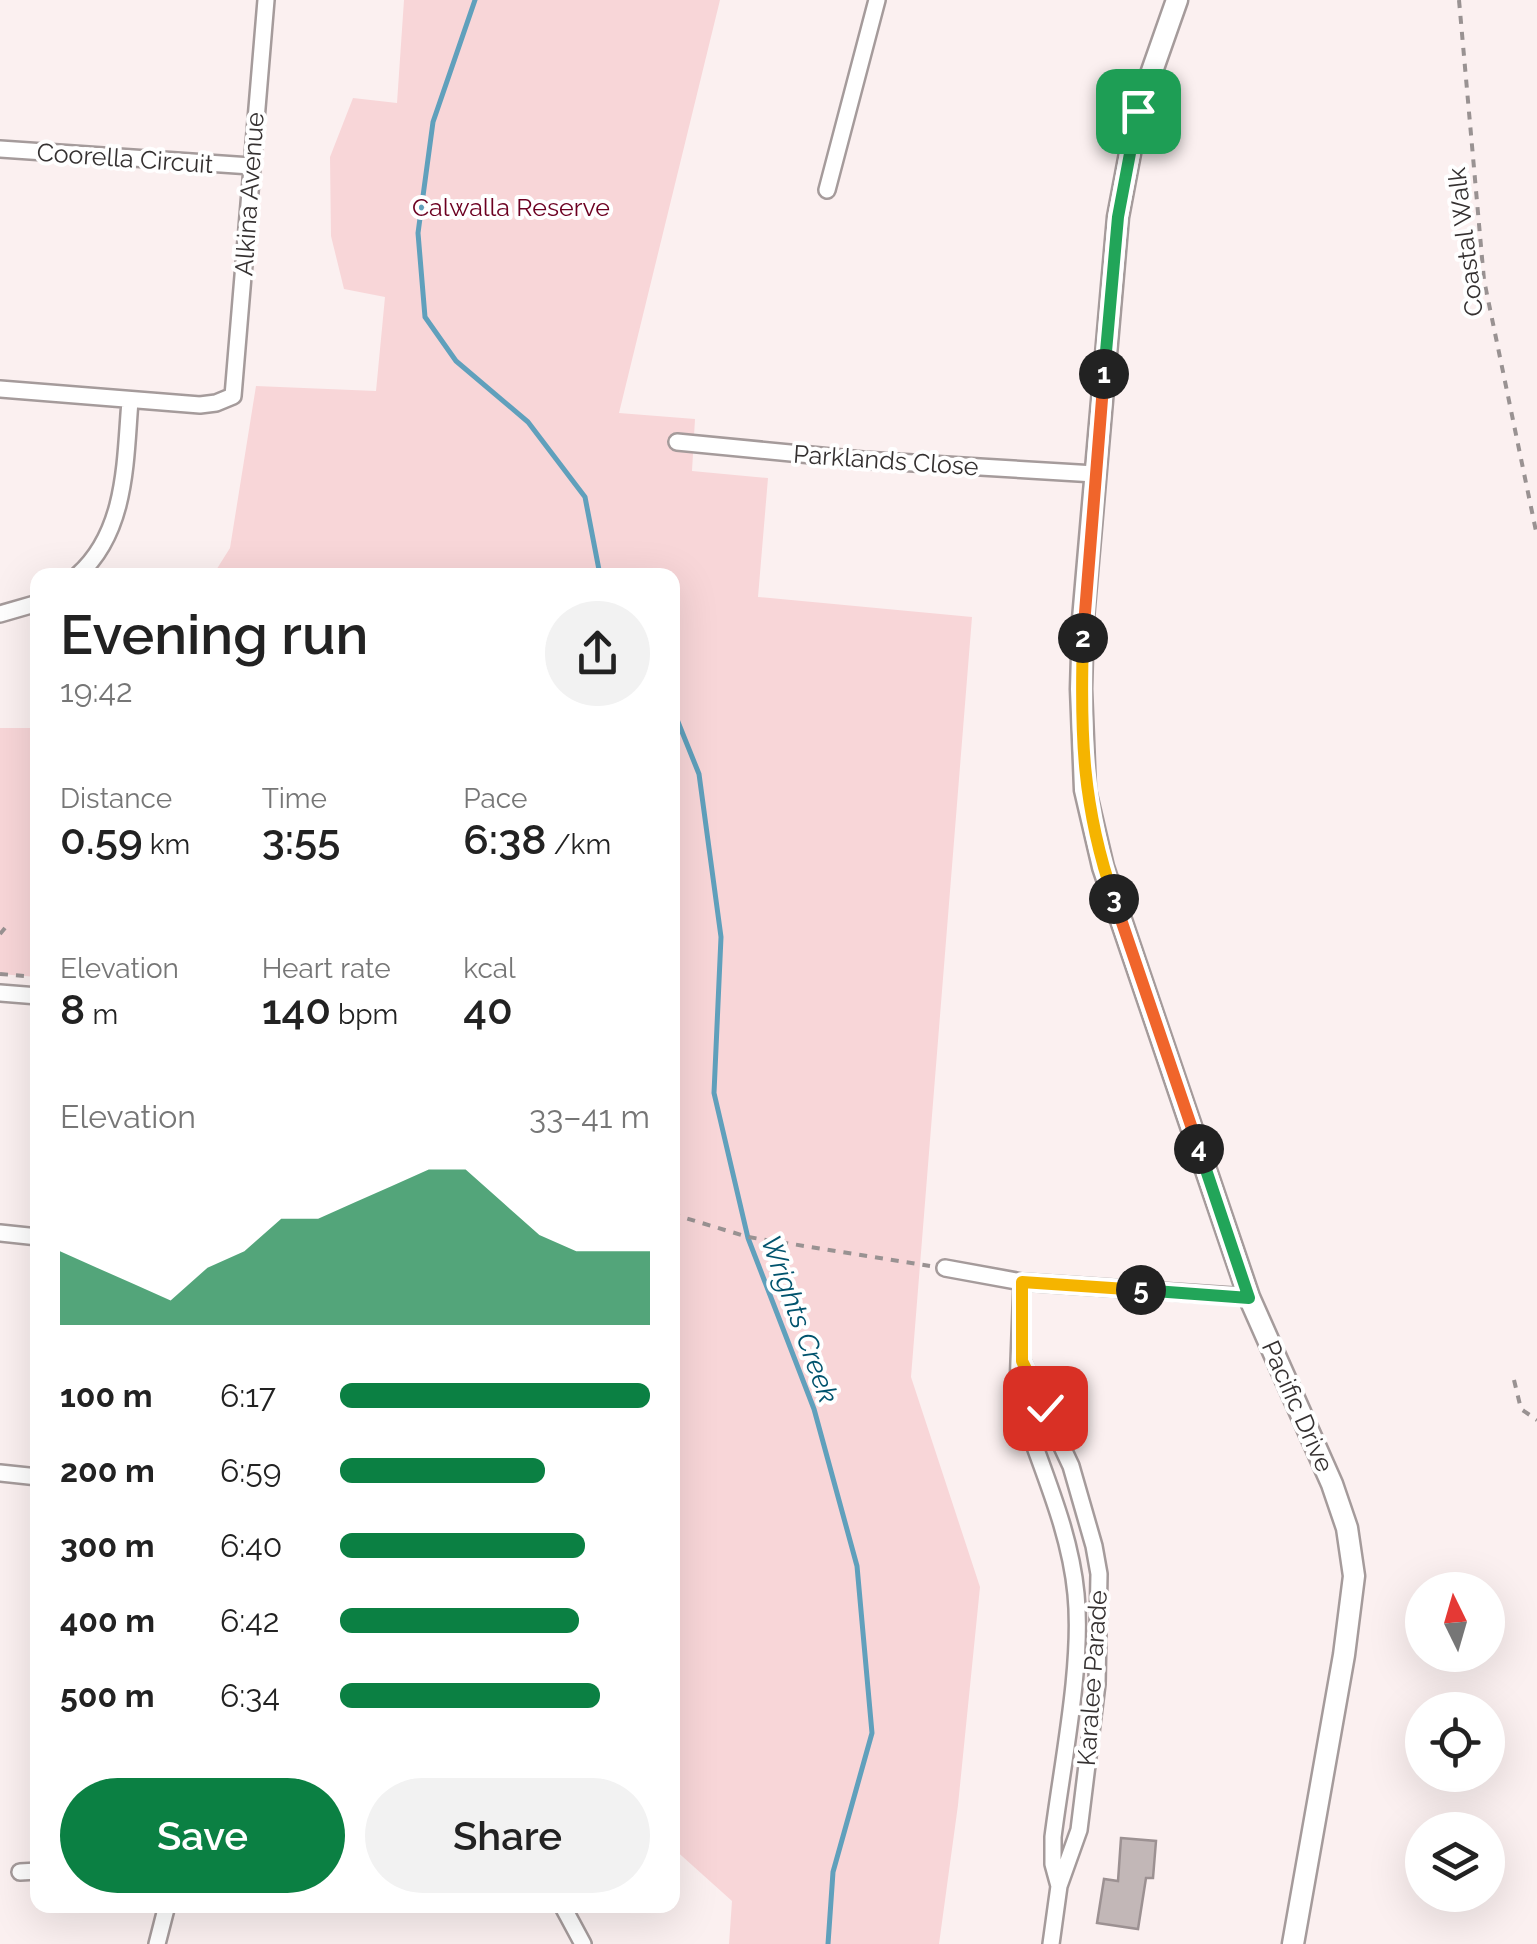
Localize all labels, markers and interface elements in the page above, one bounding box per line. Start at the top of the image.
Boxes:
pin [1096,69,1181,154]
icon: arrive [1111,84,1166,139]
street label: Alkina Avenue [228,111,270,277]
street label: Coorella Circuit [36,137,215,179]
street label: Coastal Walk [1441,165,1489,318]
park label: Calwalla Reserve [412,192,610,222]
pin: 1 [1079,349,1129,399]
text: 1 [1097,357,1111,390]
street label: Parklands Close [792,439,980,481]
button: share [545,601,650,706]
text: Evening run [60,602,368,667]
pin: 2 [1058,613,1108,663]
text: 2 [1075,621,1091,654]
text: 19:42 [60,672,133,709]
text: Distance [60,782,172,815]
text: Time [262,782,327,815]
text: Pace [463,782,528,815]
text: 0.59 [60,815,143,864]
text: 3:55 [262,815,340,864]
text: 6:38 [463,815,547,864]
text: km [143,828,190,861]
text: /km [547,828,611,861]
pin: 3 [1089,874,1139,924]
text: 3 [1106,882,1122,915]
text: Elevation [60,952,179,985]
text: Heart rate [262,952,391,985]
text: kcal [463,952,516,985]
text: 8 [60,985,85,1034]
text: 140 [262,985,331,1034]
text: 40 [463,985,513,1034]
text: m [85,998,118,1031]
text: bpm [331,998,398,1031]
text: Elevation [60,1098,196,1135]
text: 33–41 m [529,1098,650,1135]
pin: 4 [1174,1124,1224,1174]
text: 4 [1191,1132,1207,1165]
water label: Wrights Creek [754,1231,845,1407]
pin: 5 [1116,1265,1166,1315]
text: 5 [1133,1273,1149,1306]
street label: Pacific Drive [1256,1336,1340,1476]
pin [1003,1366,1088,1451]
text: 100 m [60,1377,153,1414]
text: 6:17 [220,1377,276,1414]
icon: check [1018,1381,1073,1436]
text: 200 m [60,1452,155,1489]
text: 6:59 [220,1452,282,1489]
text: 300 m [60,1527,155,1564]
text: 6:40 [220,1527,282,1564]
north arrow [1405,1572,1505,1672]
map controls [1405,1572,1505,1912]
street label: Karalee Parade [1071,1589,1113,1767]
text: 400 m [60,1602,155,1639]
text: 6:42 [220,1602,279,1639]
text: 500 m [60,1677,155,1714]
text: 6:34 [220,1677,280,1714]
button: locate [1405,1692,1505,1792]
button: Save [60,1778,345,1893]
button: Share [365,1778,650,1893]
button: layers [1405,1812,1505,1912]

